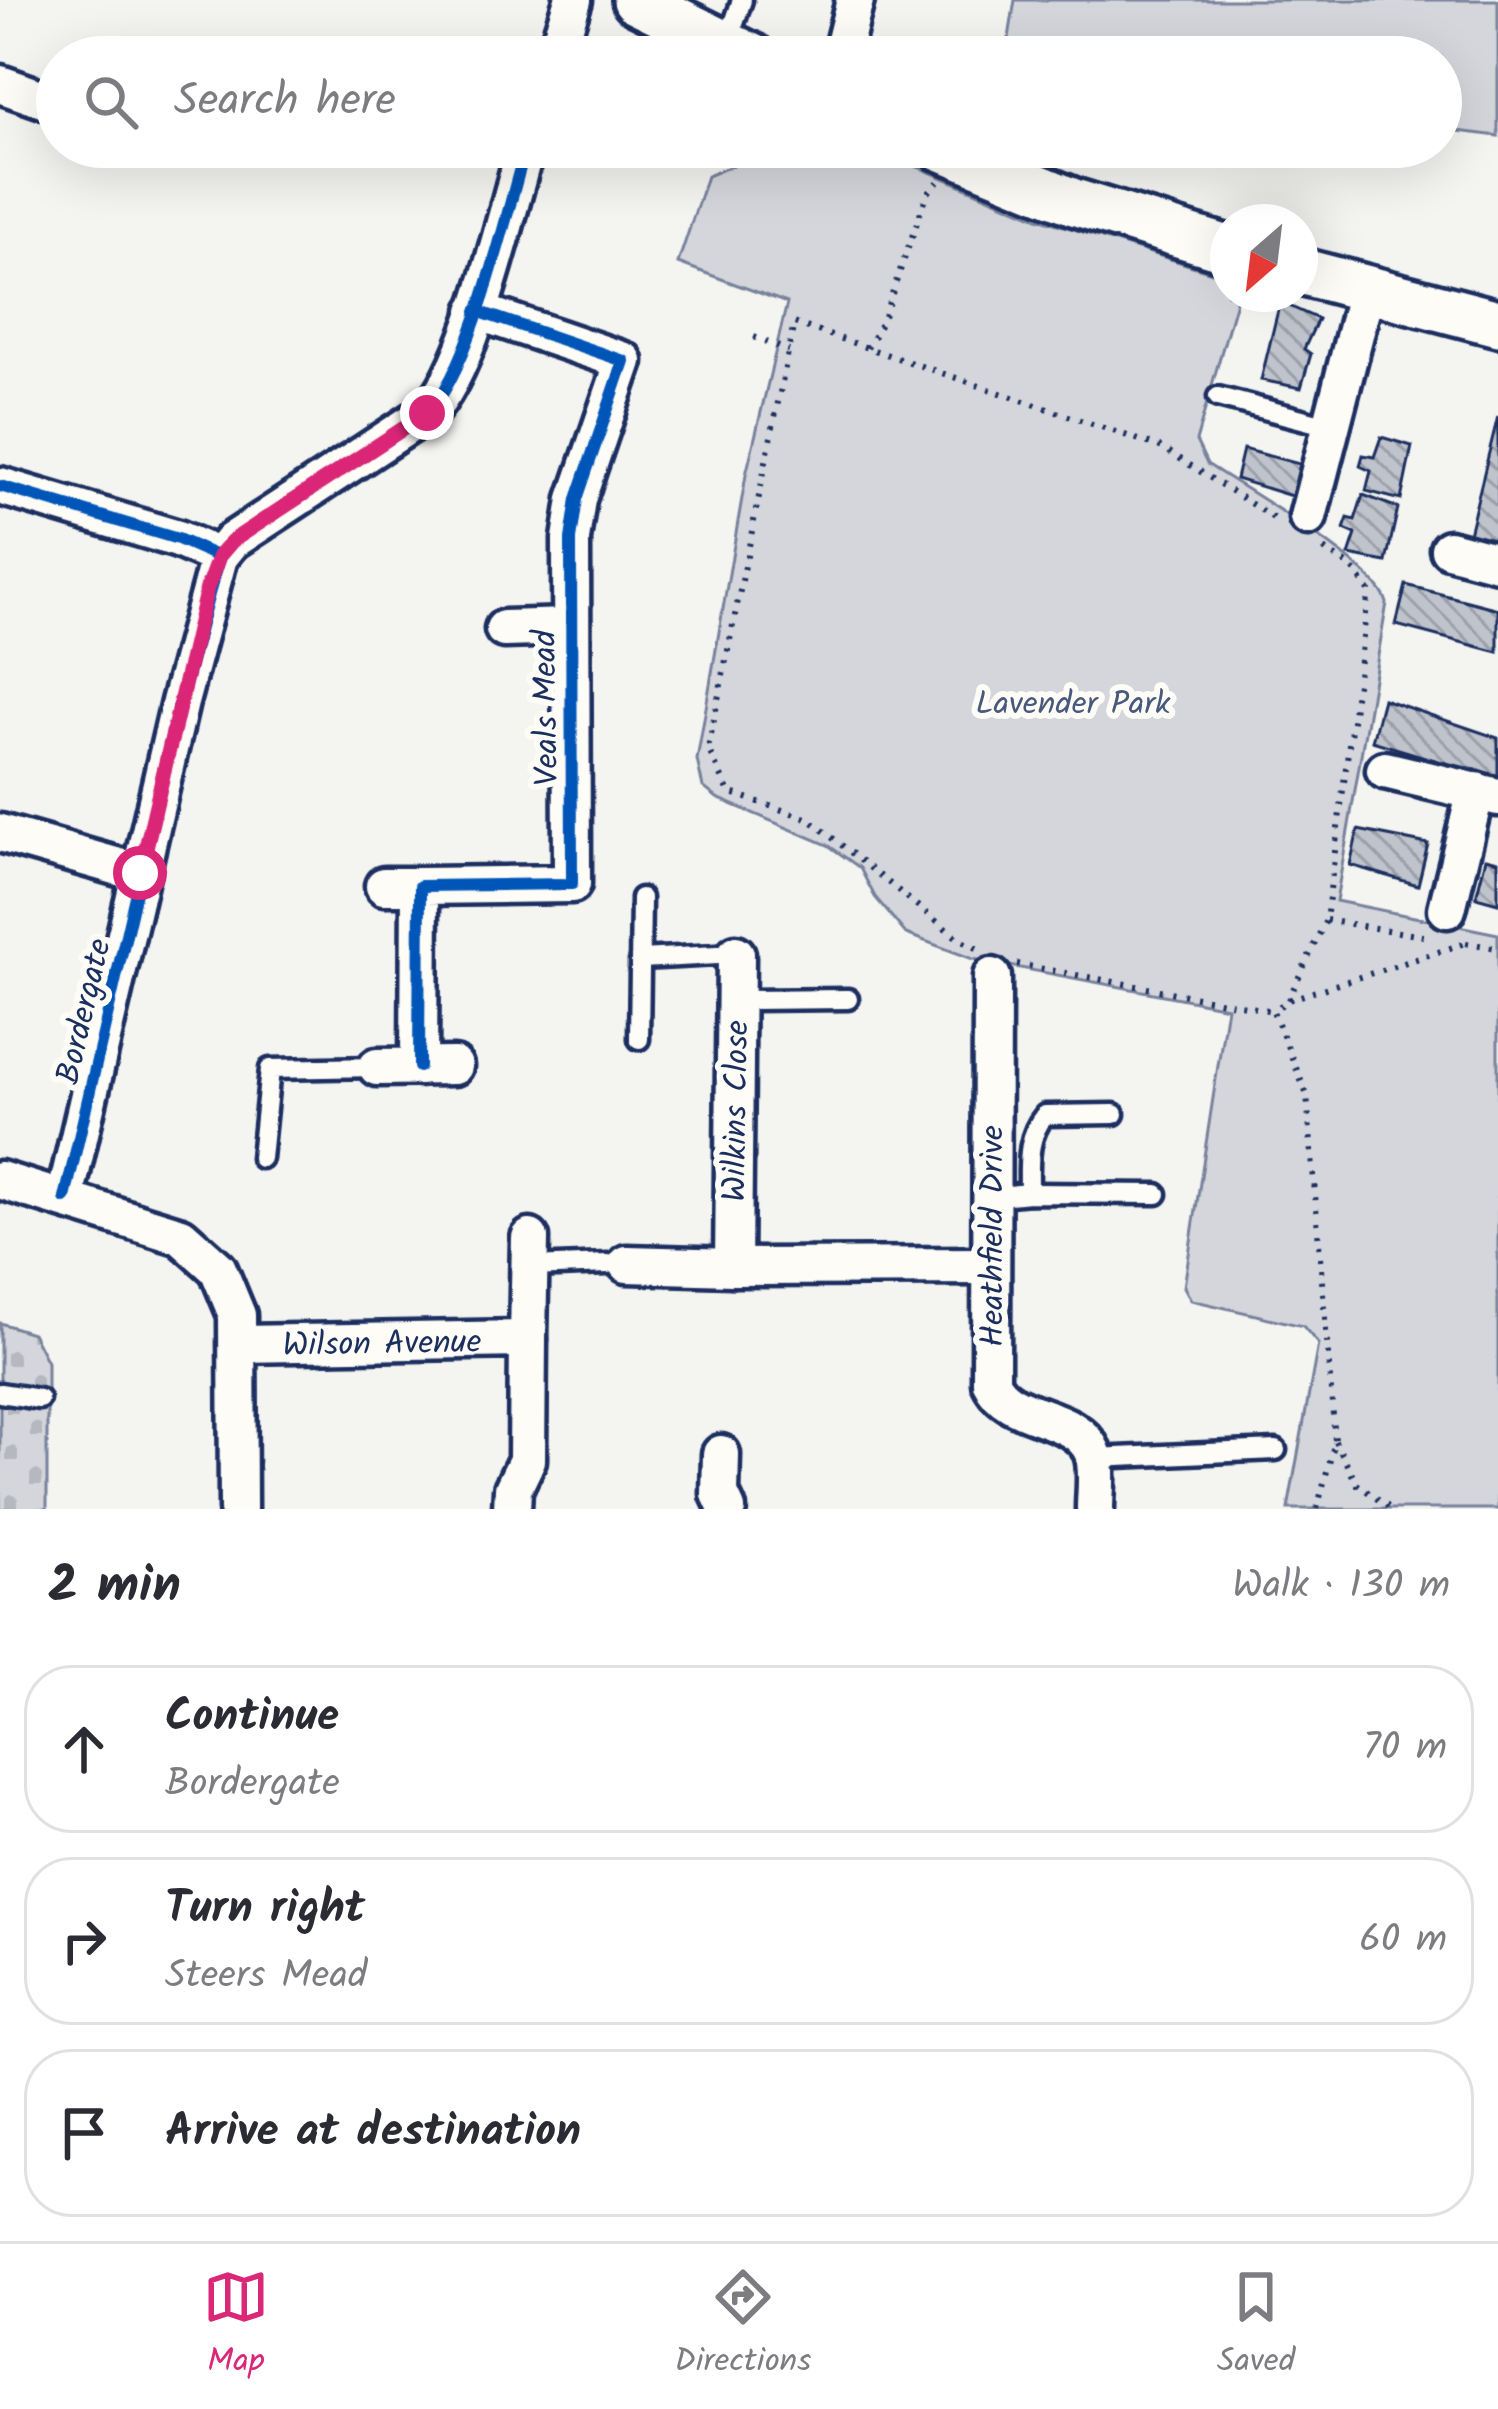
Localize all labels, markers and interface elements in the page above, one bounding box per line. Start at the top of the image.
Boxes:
search box [36,36,1462,168]
text: Search here [174,66,396,138]
icon: search [78,69,144,135]
north arrow [1210,204,1318,312]
route end [400,386,454,440]
street label: Veals Mead [520,628,575,786]
park label: Lavender Park [975,679,1171,732]
route start [113,846,167,900]
street label: Bordergate [43,934,128,1090]
street label: Wilkins Close [709,1020,766,1202]
street label: Heathfield Drive [968,1125,1021,1347]
street label: Wilson Avenue [282,1317,482,1373]
text: 2 min [48,1547,181,1628]
text: Walk · 130 m [1232,1556,1450,1618]
text: Continue [165,1682,339,1754]
icon: ahead [51,1716,117,1782]
text: 70 m [1363,1718,1447,1780]
text: Bordergate [165,1754,340,1816]
text: Turn right [165,1874,365,1946]
icon: right [51,1908,117,1974]
text: 60 m [1359,1910,1447,1972]
text: Steers Mead [165,1946,367,2008]
text: Arrive at destination [165,2097,581,2169]
icon: arrive [51,2100,117,2166]
tab: Map [203,2264,269,2389]
tab: Directions [674,2264,811,2389]
tab: Saved [1217,2264,1295,2389]

